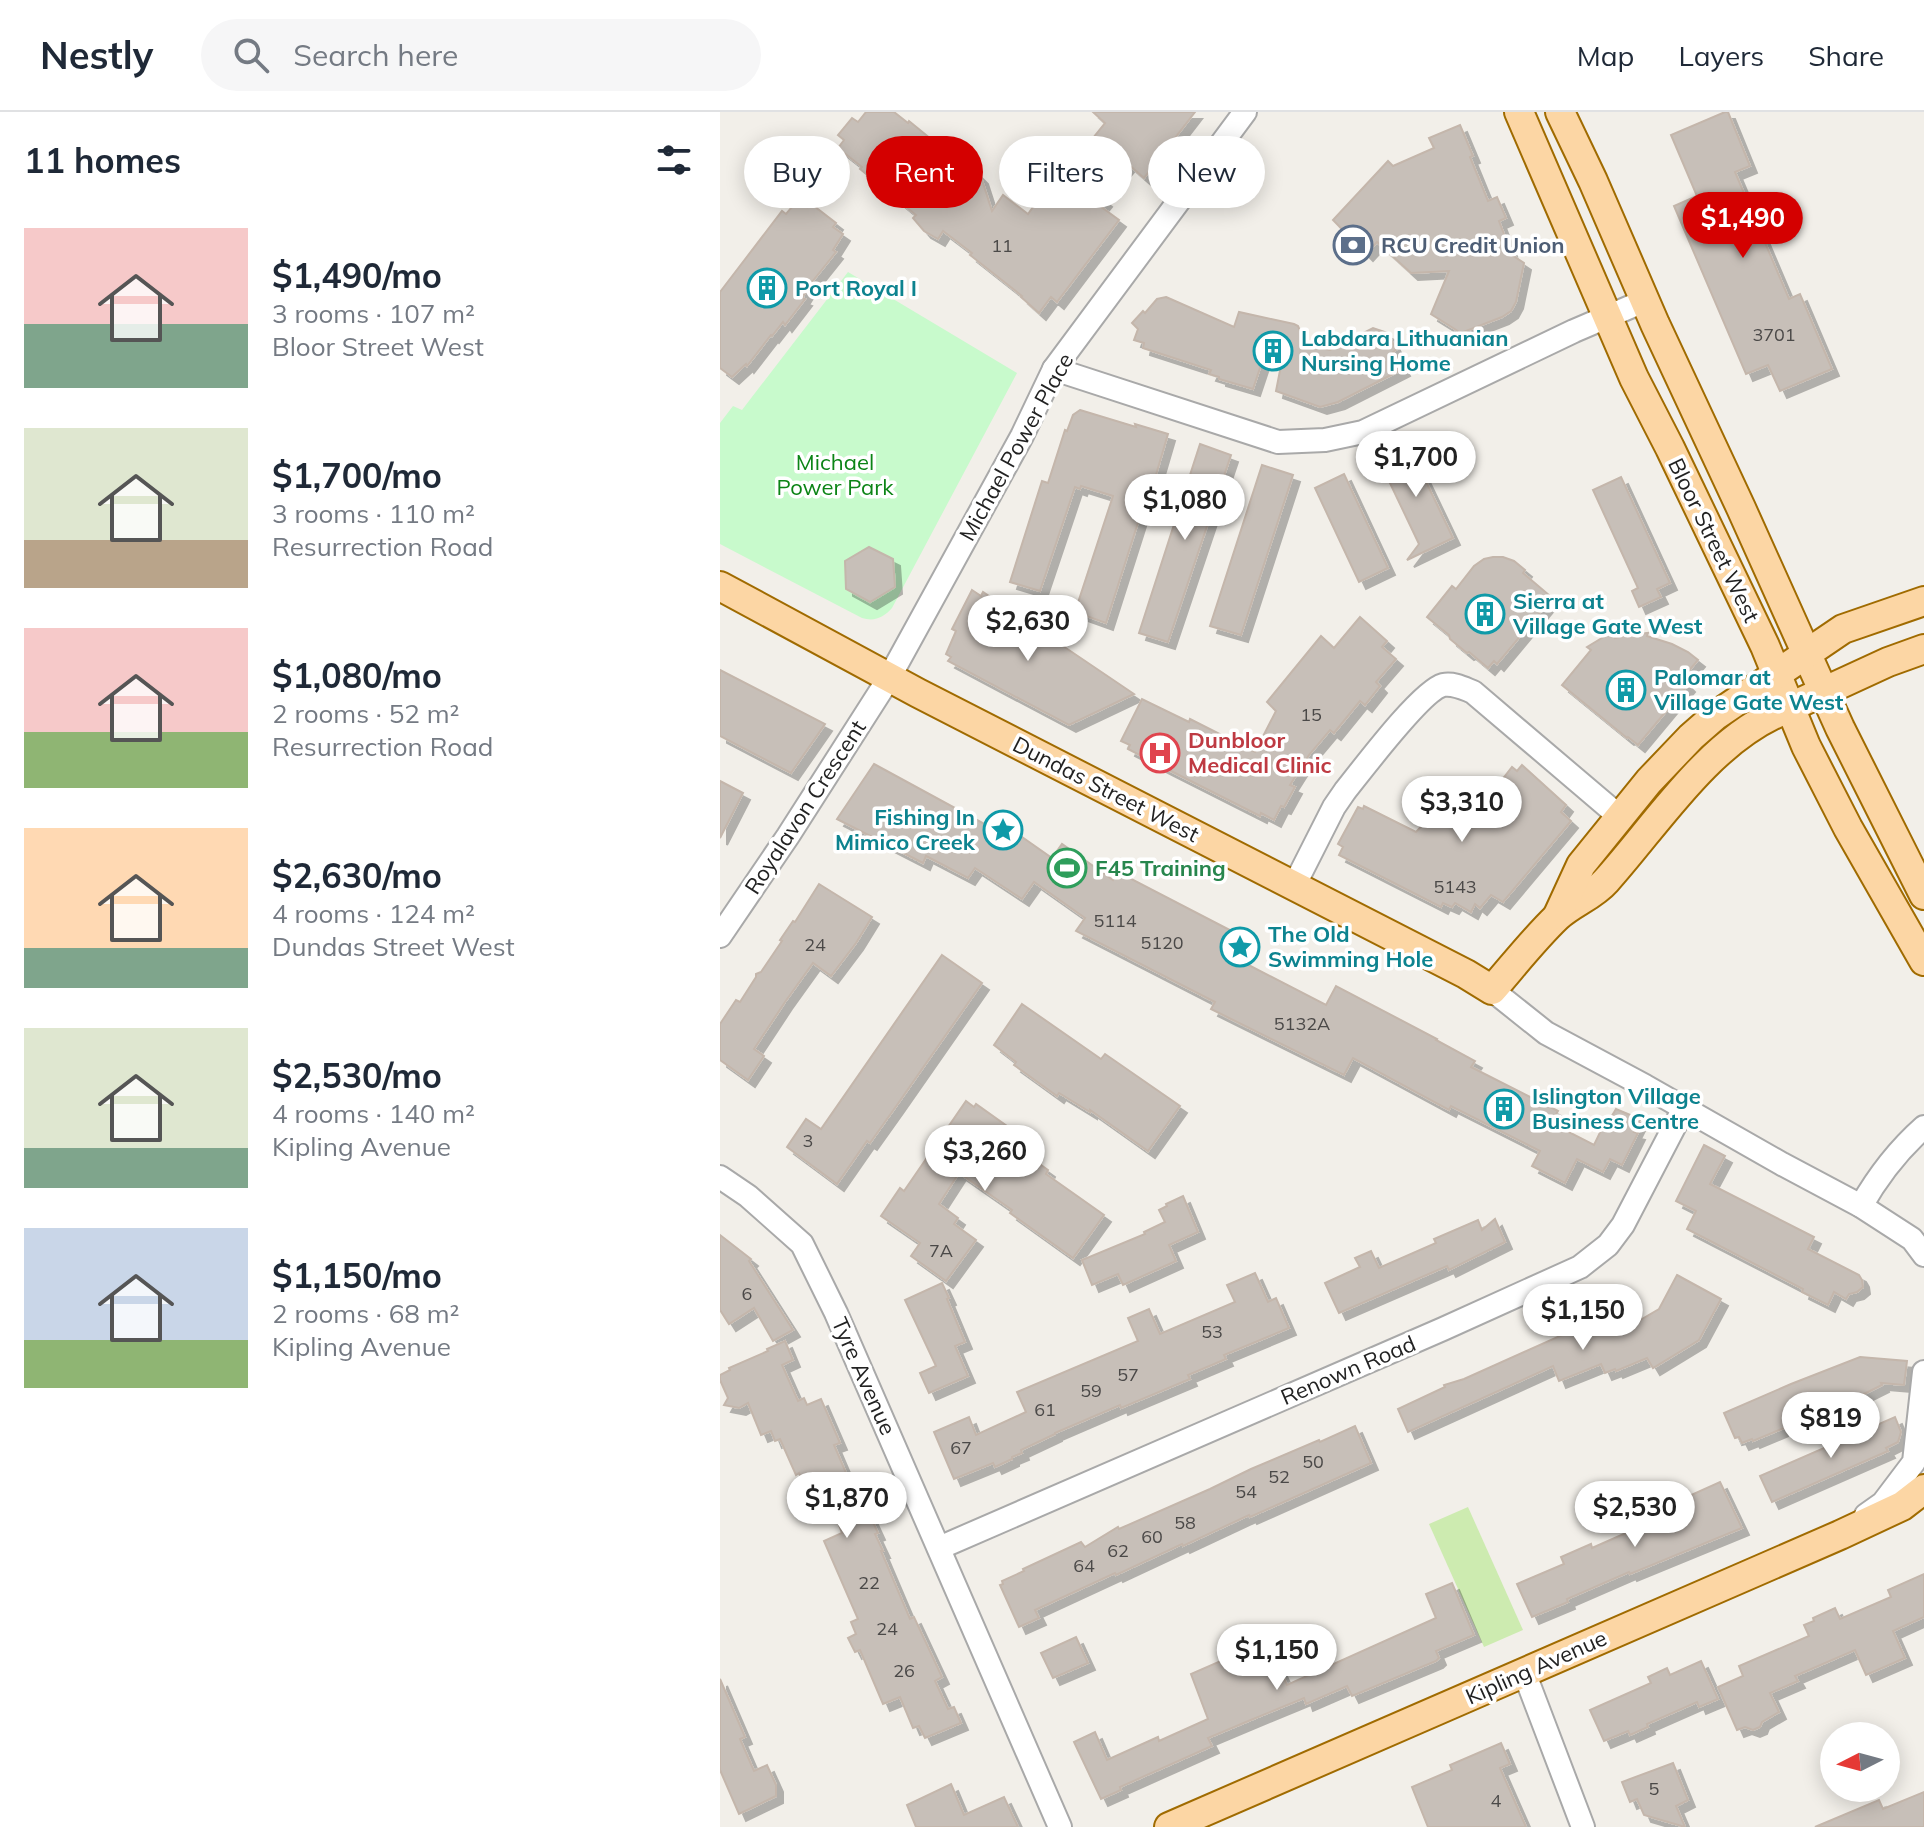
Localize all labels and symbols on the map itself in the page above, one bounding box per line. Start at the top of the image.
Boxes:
pin: $1,490 [1678,192,1808,260]
bank icon: RCU Credit Union [1332,224,1374,266]
place label: RCU Credit Union [1381,231,1565,259]
house number: 11 [991,234,1013,257]
building icon: Port Royal I [746,267,788,309]
place label: Port Royal I [795,274,917,302]
house number: 3701 [1752,323,1796,346]
place label: Labdara Lithuanian Nursing Home [1301,324,1508,377]
building icon: Labdara Lithuanian Nursing Home [1252,330,1294,372]
street label: Michael Power Place [953,348,1079,546]
pin: $1,700 [1351,431,1481,499]
park label: Michael Power Park [776,448,894,501]
street label: Bloor Street West [1662,453,1766,627]
pin: $1,080 [1120,474,1250,542]
place label: Sierra at Village Gate West [1512,587,1702,640]
building icon: Sierra at Village Gate West [1464,593,1506,635]
pin: $2,630 [963,595,1093,663]
place label: Palomar at Village Gate West [1653,663,1843,716]
building icon: Palomar at Village Gate West [1605,669,1647,711]
house number: 15 [1300,703,1322,726]
street label: Royalavon Crescent [738,714,872,899]
place label: Dunbloor Medical Clinic [1188,726,1332,779]
street label: Dundas Street West [1008,730,1204,848]
hospital icon: Dunbloor Medical Clinic [1139,732,1181,774]
pin: $3,310 [1397,776,1527,844]
place label: Fishing In Mimico Creek [835,803,976,856]
place icon: Fishing In Mimico Creek [982,809,1024,851]
sports icon: F45 Training [1046,847,1088,889]
place label: F45 Training [1095,854,1226,882]
house number: 5143 [1433,875,1477,898]
house number: 5114 [1093,909,1137,932]
place label: The Old Swimming Hole [1268,920,1433,973]
place icon: The Old Swimming Hole [1219,926,1261,968]
house number: 5120 [1140,931,1184,954]
house number: 24 [804,933,826,956]
house number: 5132A [1274,1012,1330,1035]
place label: Islington Village Business Centre [1532,1082,1701,1135]
building icon: Islington Village Business Centre [1483,1088,1525,1130]
pin: $3,260 [920,1125,1050,1193]
house number: 3 [803,1129,813,1152]
house number: 7A [929,1239,953,1262]
house number: 6 [742,1282,752,1305]
pin: $1,150 [1518,1284,1648,1352]
street label: Tyre Avenue [826,1313,902,1439]
house number: 53 [1201,1320,1223,1343]
street label: Renown Road [1276,1329,1420,1411]
house number: 57 [1117,1363,1139,1386]
house number: 59 [1080,1379,1102,1402]
pin: $819 [1784,1392,1878,1460]
house number: 61 [1034,1398,1056,1421]
house number: 67 [950,1436,972,1459]
house number: 50 [1302,1450,1324,1473]
house number: 52 [1268,1465,1290,1488]
pin: $1,870 [782,1472,912,1540]
house number: 54 [1235,1480,1257,1503]
pin: $2,530 [1570,1481,1700,1549]
house number: 58 [1174,1511,1196,1534]
house number: 60 [1141,1525,1163,1548]
house number: 62 [1107,1539,1129,1562]
house number: 64 [1073,1554,1095,1577]
house number: 22 [858,1571,880,1594]
house number: 24 [876,1617,898,1640]
street label: Kipling Avenue [1461,1623,1611,1711]
pin: $1,150 [1212,1624,1342,1692]
house number: 26 [893,1659,915,1682]
north arrow [1820,1722,1900,1802]
house number: 5 [1649,1777,1660,1800]
house number: 4 [1491,1789,1502,1812]

